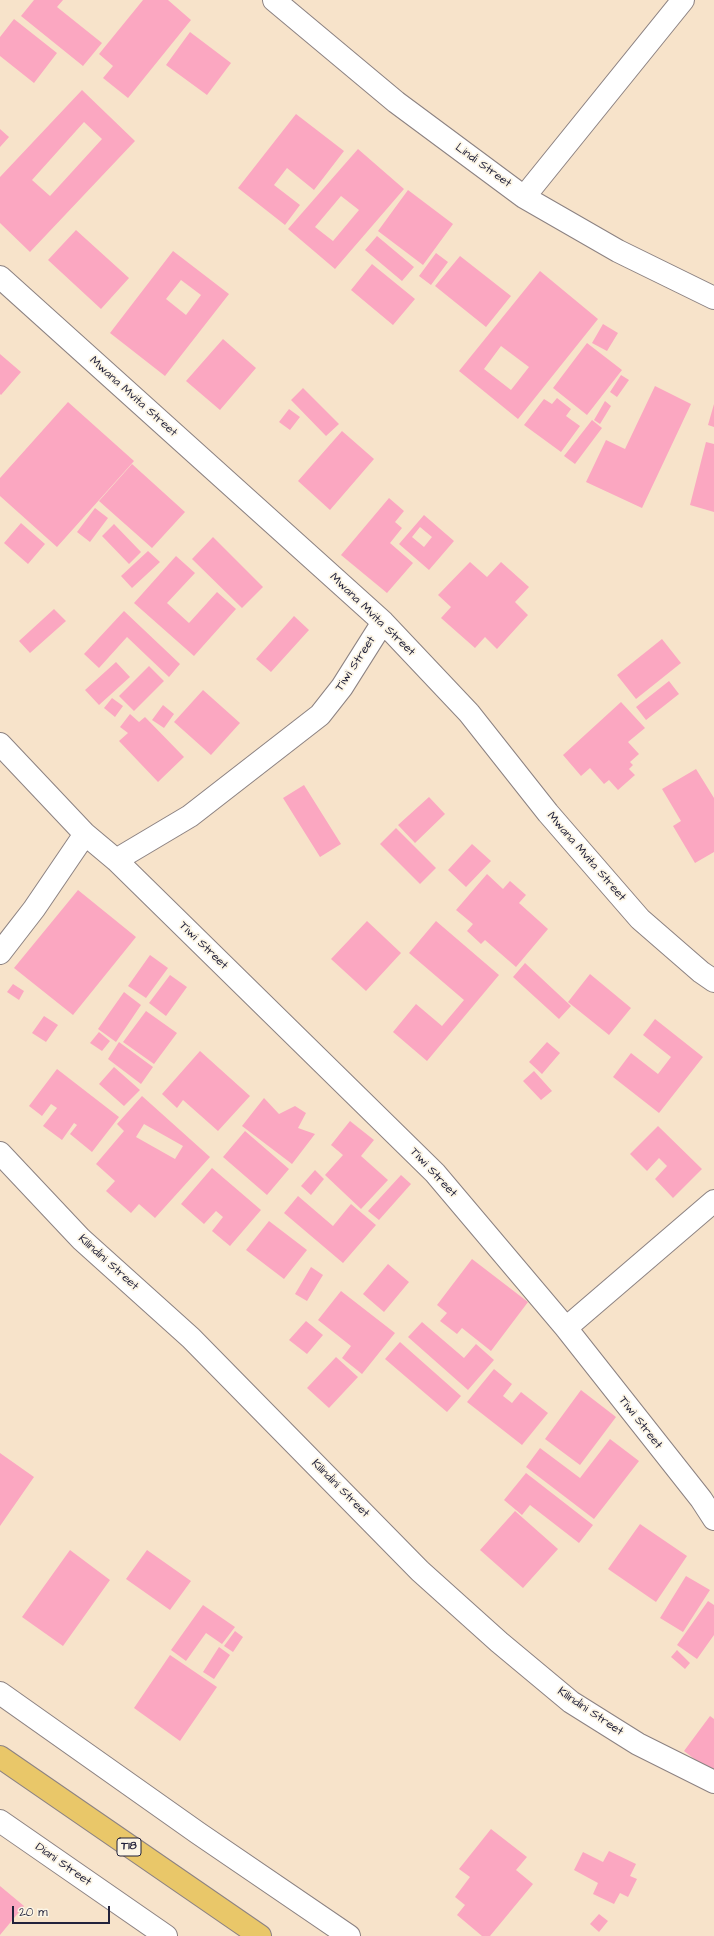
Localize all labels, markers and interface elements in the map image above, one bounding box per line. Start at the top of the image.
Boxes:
street label: Lindi Street [452,141,514,191]
street label: Mwana Mvita Street [86,354,180,440]
street label: Mwana Mvita Street [326,570,418,660]
street label: Tiwi Street [333,634,379,694]
street label: Mwana Mvita Street [543,809,629,905]
street label: Tiwi Street [175,919,231,973]
street label: Tiwi Street [406,1145,460,1201]
street label: Kilindini Street [75,1232,141,1294]
street label: Tiwi Street [615,1394,665,1452]
street label: Kilindini Street [308,1457,372,1521]
street label: Kilindini Street [554,1685,626,1739]
road number: T18 [117,1838,141,1856]
street label: Diani Street [32,1840,94,1890]
scale bar [14,1898,112,1924]
text: 20 m [19,1904,48,1921]

